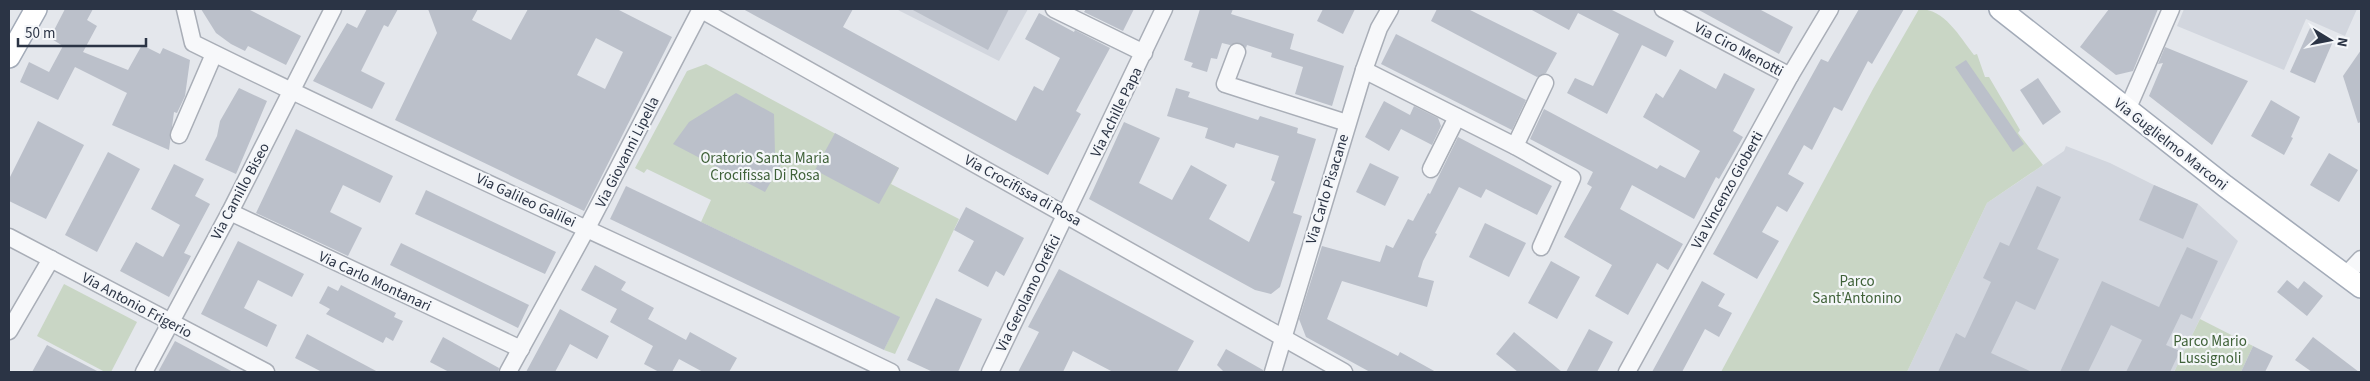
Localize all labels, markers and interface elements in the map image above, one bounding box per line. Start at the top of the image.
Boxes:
scale bar [18,15,145,47]
north arrow [2305,15,2355,65]
street label: Via Ciro Menotti [1690,17,1787,82]
text: 50 m [25,23,55,44]
text: N [2331,36,2352,48]
street label: Via Achille Papa [1086,64,1147,161]
street label: Via Giovanni Lipella [590,93,665,211]
street label: Via Guglielmo Marconi [2109,93,2232,196]
street label: Via Vincenzo Gioberti [1686,127,1769,253]
street label: Via Carlo Pisacane [1301,131,1354,247]
street label: Via Camillo Biseo [206,139,275,244]
park label: Oratorio Santa Maria Crocifissa Di Rosa [700,148,830,186]
street label: Via Crocifissa di Rosa [960,150,1085,231]
street label: Via Galileo Galilei [472,168,579,233]
street label: Via Gerolamo Orefici [991,231,1066,355]
street label: Via Carlo Montanari [315,246,435,317]
street label: Via Antonio Frigerio [78,267,196,343]
park label: Parco Sant'Antonino [1812,271,1902,309]
park label: Parco Mario Lussignoli [2173,331,2247,369]

